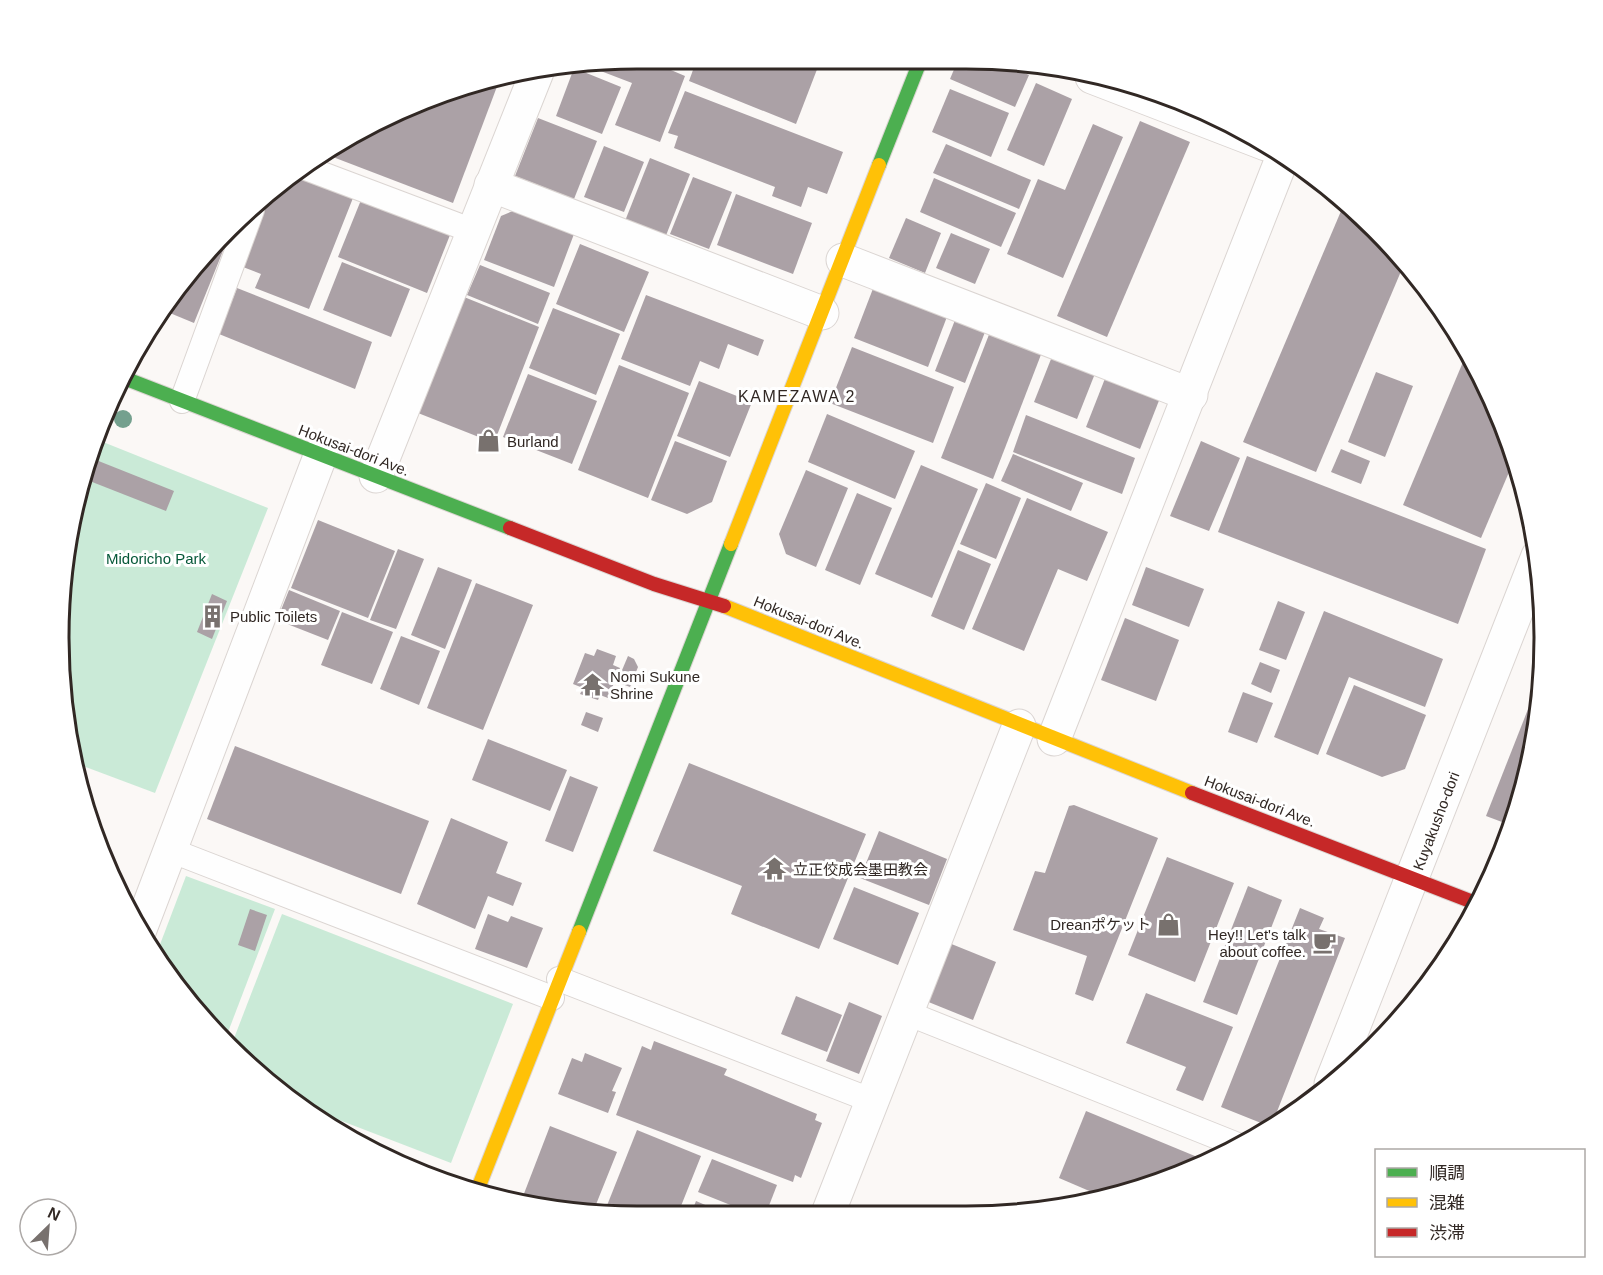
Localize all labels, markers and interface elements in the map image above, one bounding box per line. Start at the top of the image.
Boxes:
district label: KAMEZAWA 2 [738,388,856,405]
street label: Hokusai-dori Ave. [296,421,412,479]
shop icon: Burland [476,428,502,454]
place label: Burland [507,433,559,450]
park label: Midoricho Park [106,550,207,567]
street label: Hokusai-dori Ave. [751,592,867,652]
building icon: Public Toilets [199,603,225,629]
place label: Public Toilets [230,608,317,625]
place label: Nomi Sukune Shrine [610,668,700,702]
temple icon: Nomi Sukune Shrine [579,672,605,698]
street label: Kuyakusho-dori [1409,769,1463,873]
street label: Hokusai-dori Ave. [1202,772,1318,830]
temple icon: 立正佼成会墨田教会 [762,856,788,882]
place label: 立正佼成会墨田教会 [793,861,928,878]
shop icon: Dreanポケット [1156,911,1182,937]
place label: Dreanポケット [1050,916,1151,933]
place label: Hey!! Let's talk about coffee. [1208,926,1306,960]
cafe icon: Hey!! Let's talk about coffee. [1311,930,1337,956]
legend [1375,1149,1585,1257]
text: 順調 [1429,1163,1465,1183]
text: 混雑 [1429,1193,1465,1213]
north arrow [18,1197,78,1257]
text: N [45,1204,63,1224]
text: 渋滞 [1429,1223,1465,1243]

